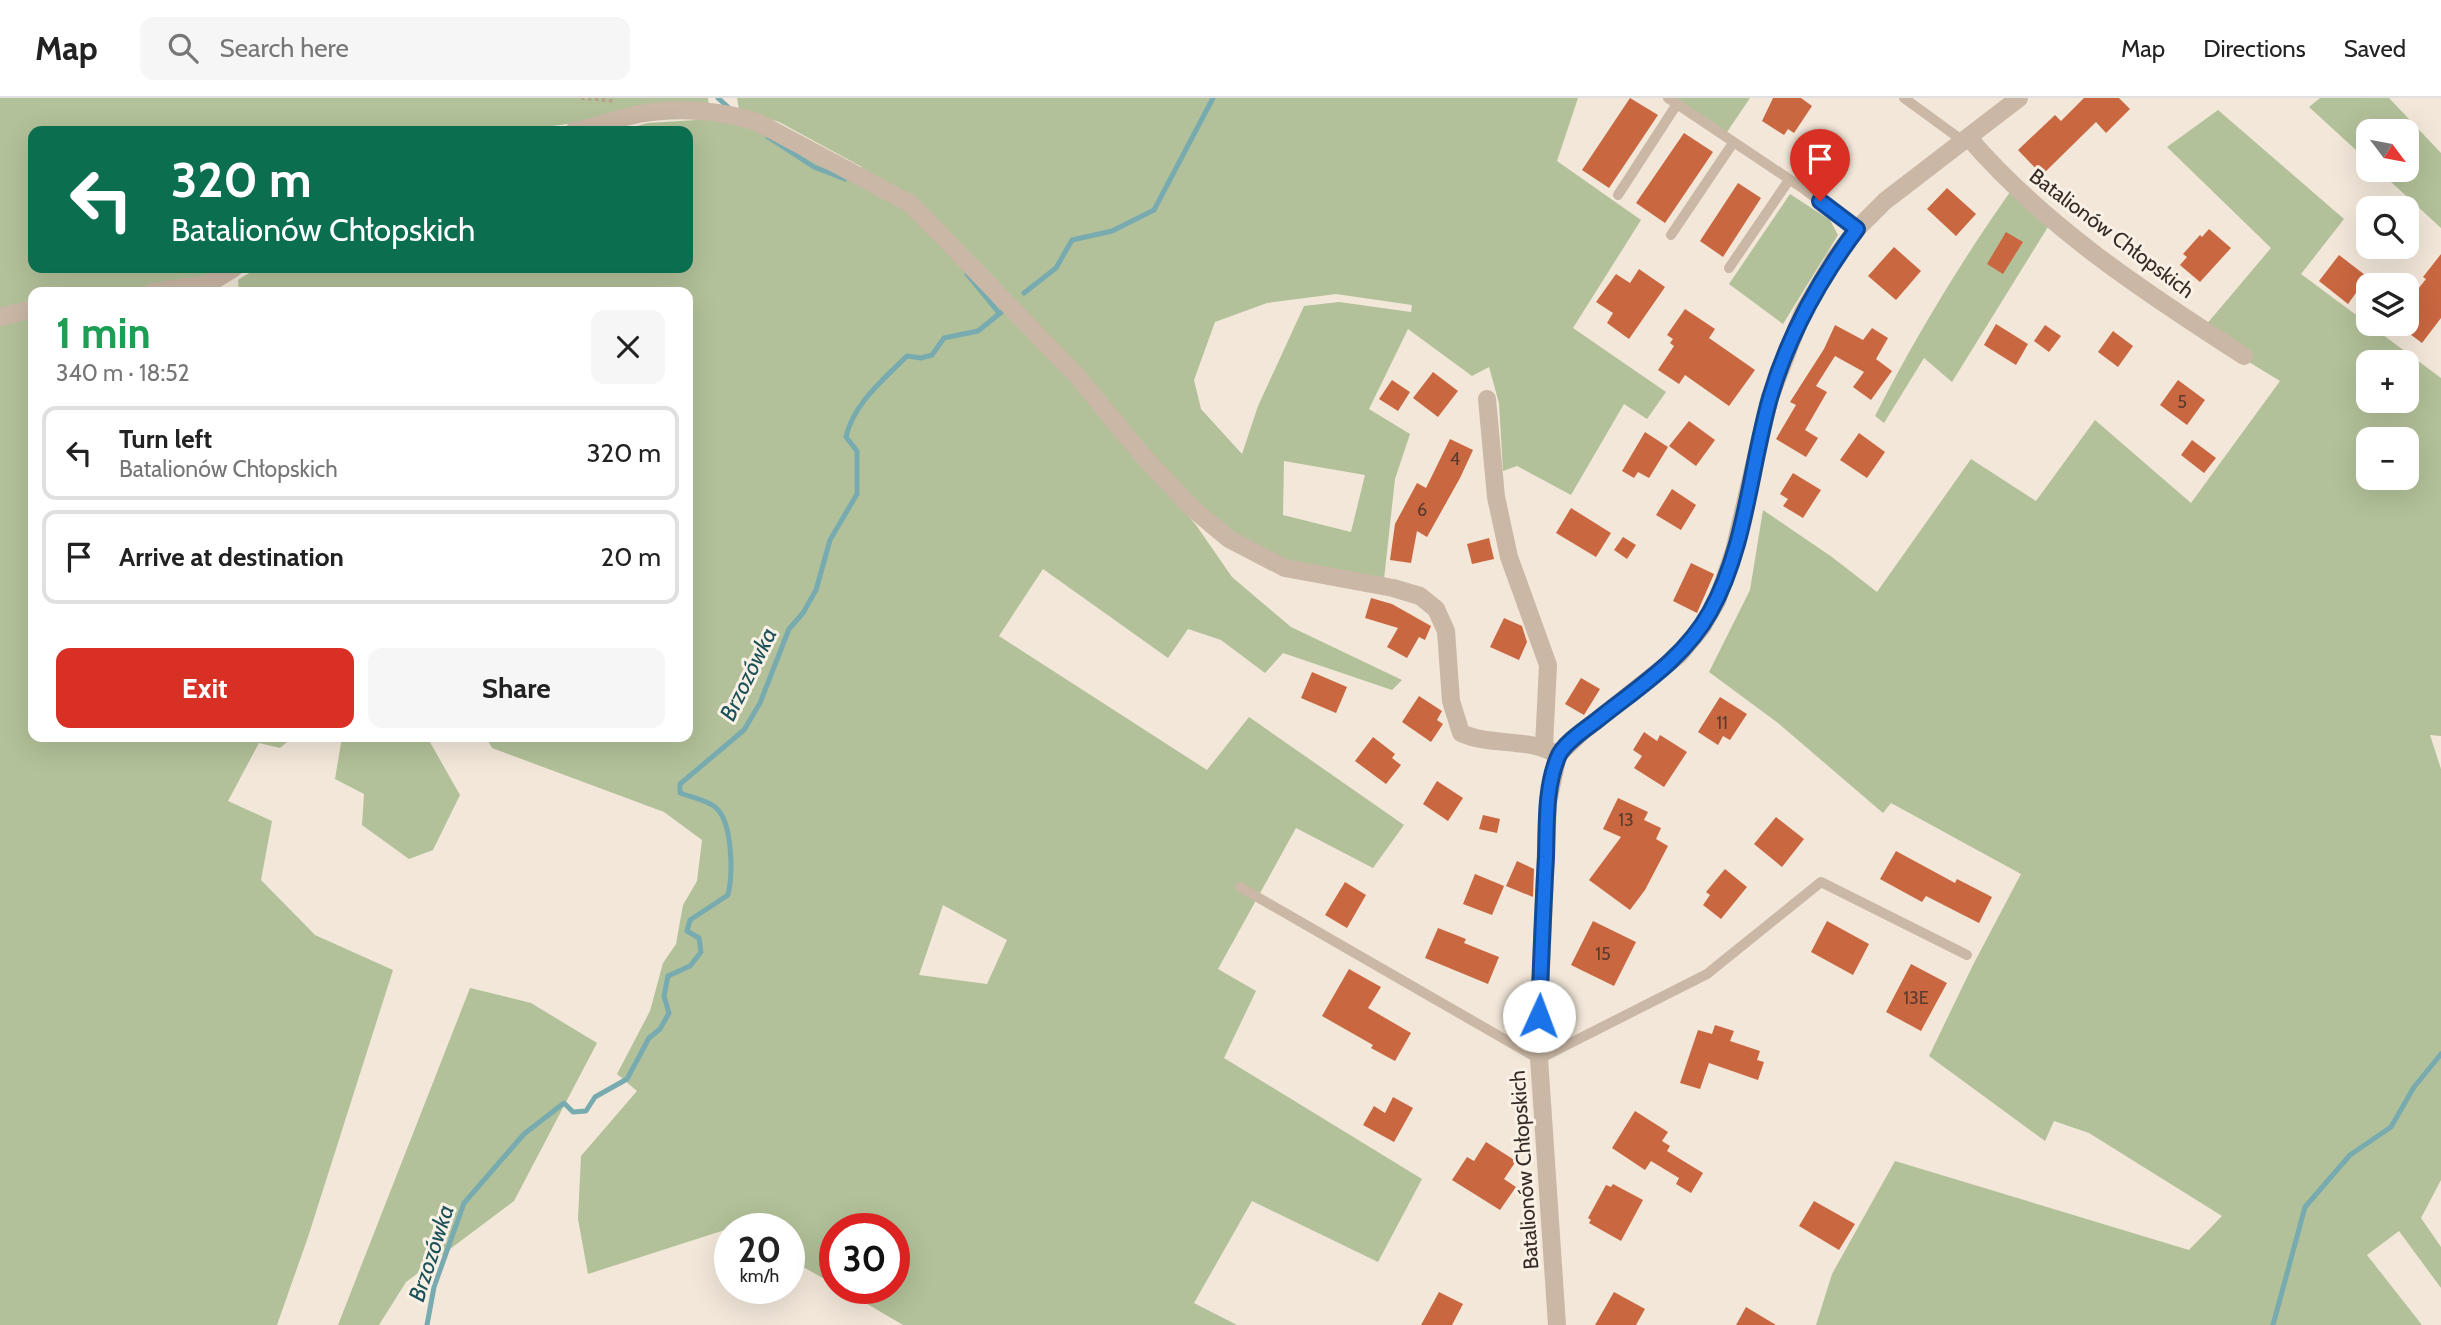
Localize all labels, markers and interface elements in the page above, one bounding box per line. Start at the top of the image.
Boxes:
search box [140,17,630,80]
text: Map [35,28,98,68]
icon: search [164,29,202,67]
text: Search here [220,32,349,64]
text: Map [2121,34,2165,63]
text: Directions [2203,34,2306,63]
text: Saved [2344,34,2406,63]
north arrow [2356,119,2418,182]
map controls [2356,119,2419,490]
pin [1790,129,1850,201]
icon: arrive [1801,140,1839,178]
text: 320 m [171,150,312,209]
icon: left [56,154,147,245]
street label: Batalionów Chłopskich [2025,163,2199,303]
button: search [2356,196,2419,259]
text: Batalionów Chłopskich [171,210,475,249]
button: layers [2356,273,2419,336]
text: 1 min [56,307,151,359]
button: close [591,310,665,384]
button: + [2356,350,2419,413]
text: 340 m · 18:52 [56,359,190,387]
house number: 5 [2177,391,2187,413]
text: Turn left [119,423,212,455]
button: − [2356,427,2419,490]
icon: left [60,434,98,472]
text: 320 m [587,437,661,469]
house number: 4 [1450,448,1460,470]
text: Batalionów Chłopskich [119,455,338,483]
house number: 6 [1417,499,1427,521]
icon: arrive [60,538,98,576]
text: Arrive at destination [119,541,344,573]
text: 20 m [601,541,661,573]
water label: Brzozówka [713,623,783,725]
button: Exit [56,648,354,728]
button: Share [368,648,665,728]
house number: 11 [1716,712,1728,734]
house number: 13 [1618,809,1634,831]
house number: 15 [1595,943,1611,965]
position arrow [1502,979,1576,1053]
house number: 13E [1903,987,1929,1009]
street label: Batalionów Chłopskich [1505,1070,1543,1270]
water label: Brzozówka [402,1201,460,1305]
speed limit sign: 30 [819,1213,910,1304]
text: 20 [738,1228,781,1271]
text: km/h [740,1265,779,1287]

